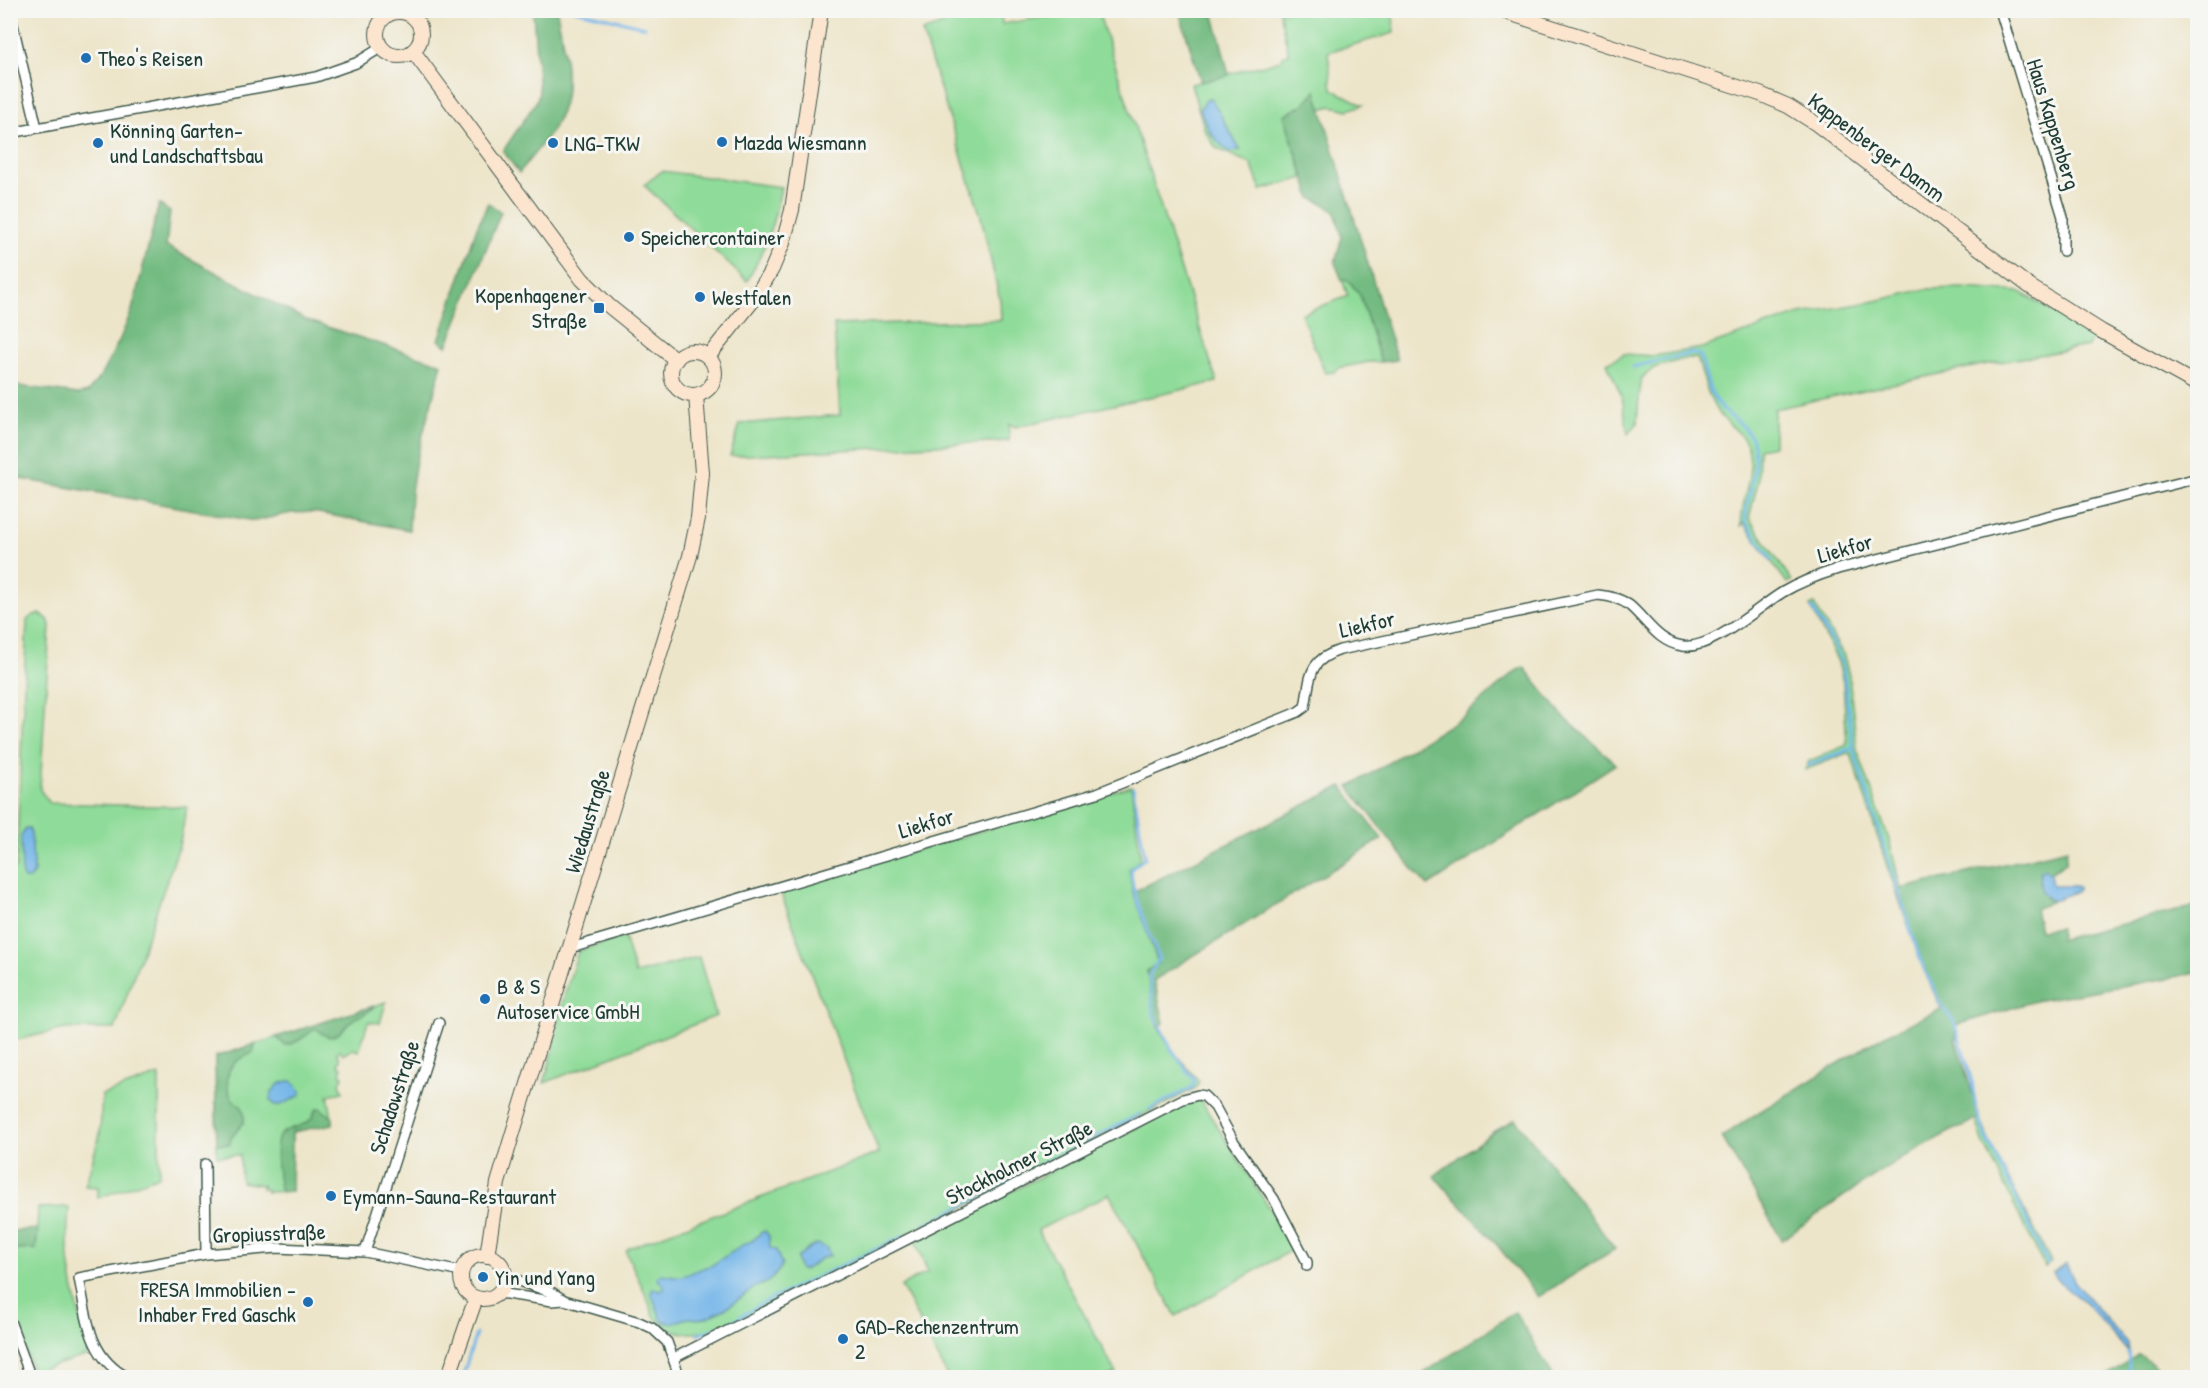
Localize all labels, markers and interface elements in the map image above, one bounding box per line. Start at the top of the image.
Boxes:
place label: Theo's Reisen [98,43,203,73]
marker: Theo's Reisen [79,51,93,65]
street label: Haus Kappenberg [2020,55,2088,193]
street label: Kappenberger Damm [1802,85,1952,209]
place label: Könning Garten- und Landschaftsbau [110,115,263,170]
place label: Mazda Wiesmann [734,127,867,157]
place label: LNG-TKW [565,128,640,158]
marker: Mazda Wiesmann [715,135,729,149]
marker: Könning Garten- und Landschaftsbau [91,136,105,150]
marker: LNG-TKW [546,136,560,150]
place label: Speichercontainer [641,222,785,252]
marker: Speichercontainer [622,230,636,244]
place label: Kopenhagener Straße [475,280,588,335]
place label: Westfalen [712,282,791,312]
marker: Westfalen [693,290,707,304]
marker: Kopenhagener Straße [592,301,606,315]
street label: Liekfor [1814,526,1877,570]
street label: Liekfor [1336,603,1398,645]
street label: Wiedaustraße [557,765,617,876]
street label: Liekfor [895,800,958,846]
place label: B & S Autoservice GmbH [497,971,640,1026]
marker: B & S Autoservice GmbH [478,992,492,1006]
street label: Schadowstraße [362,1036,427,1158]
street label: Stockholmer Straße [941,1112,1098,1212]
place label: Eymann-Sauna-Restaurant [343,1181,557,1211]
marker: Eymann-Sauna-Restaurant [324,1189,338,1203]
street label: Gropiusstraße [212,1216,326,1250]
place label: Yin und Yang [495,1262,595,1292]
marker: Yin und Yang [476,1270,490,1284]
place label: FRESA Immobilien - Inhaber Fred Gaschk [138,1274,296,1329]
marker: FRESA Immobilien - Inhaber Fred Gaschk [301,1295,315,1309]
place label: GAD-Rechenzentrum 2 [855,1311,1019,1366]
marker: GAD-Rechenzentrum 2 [836,1332,850,1346]

